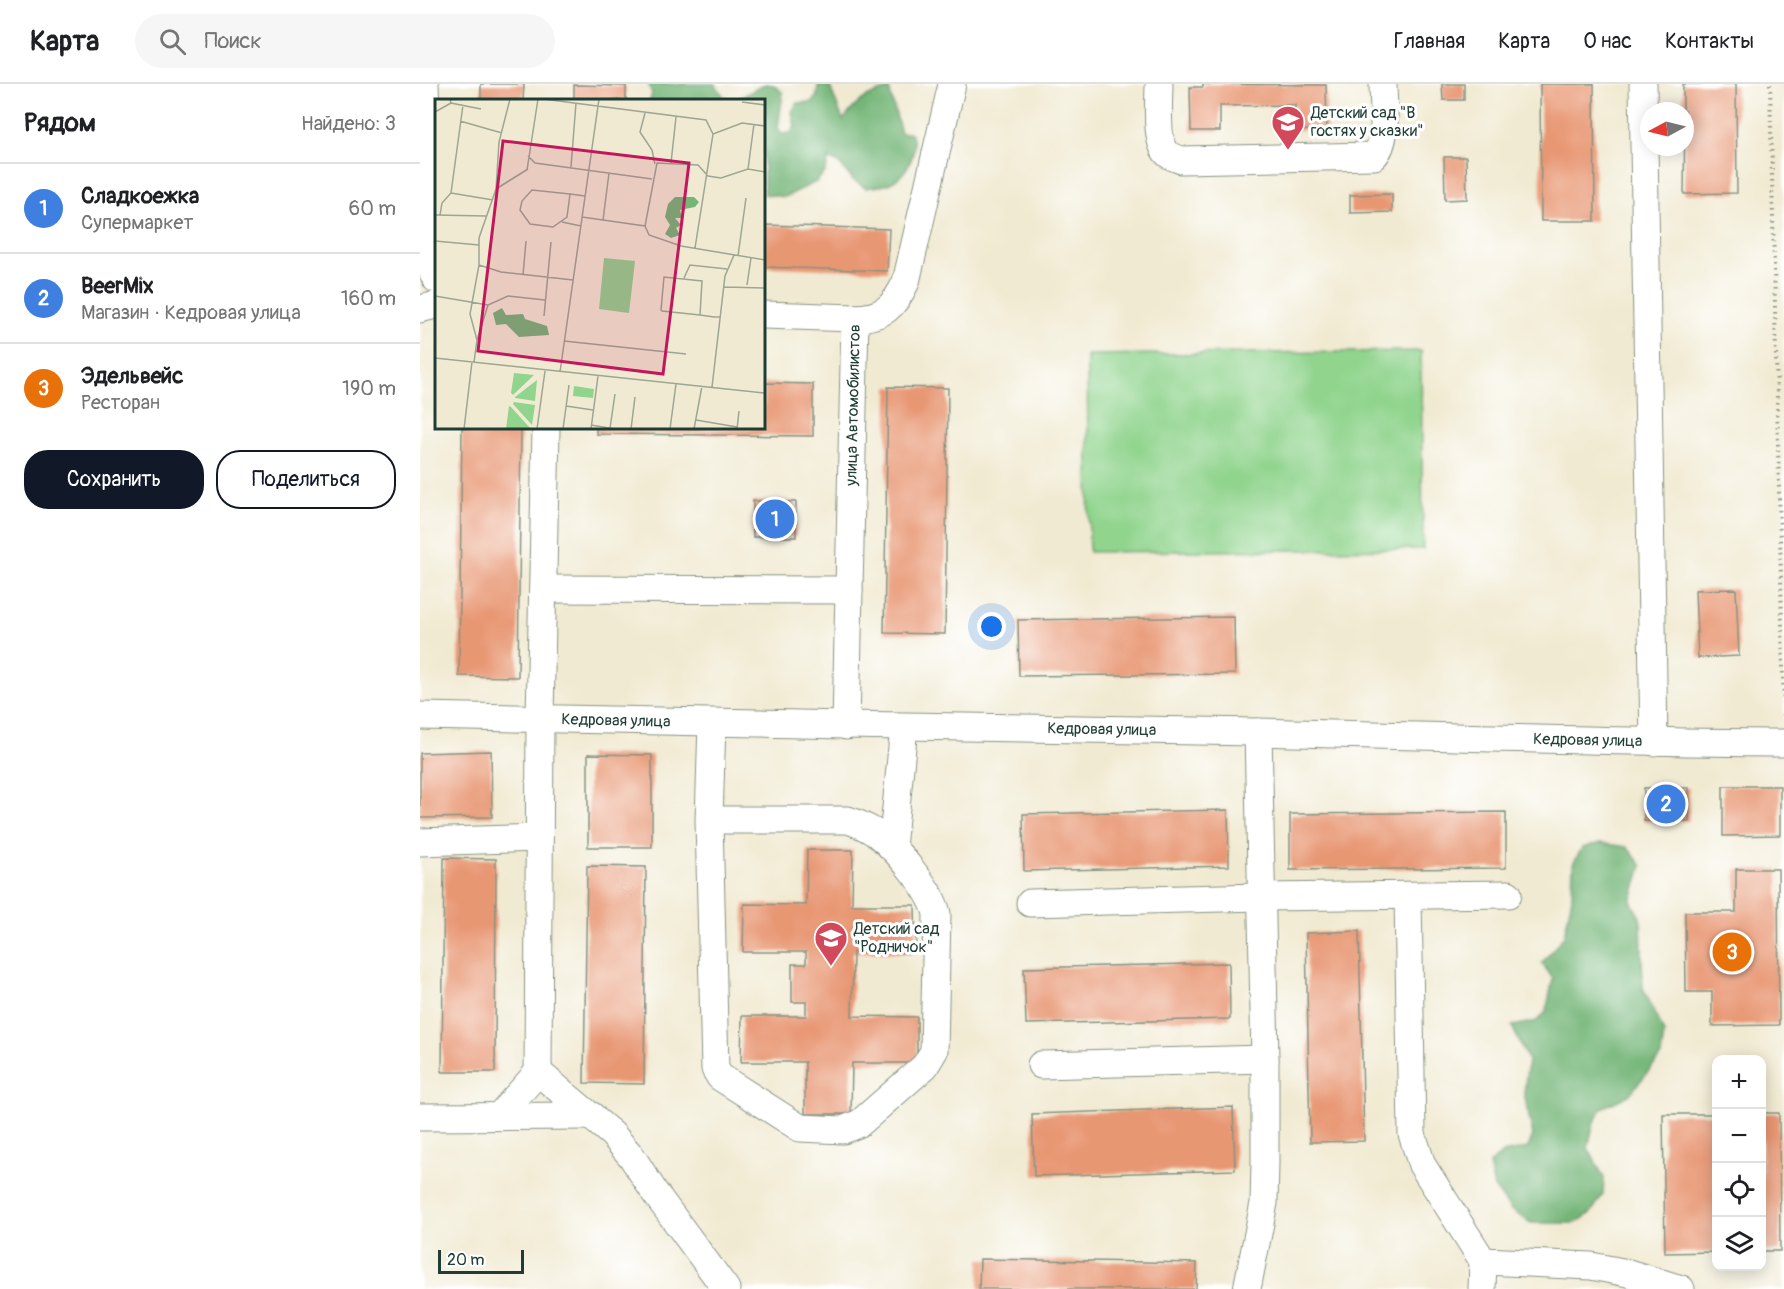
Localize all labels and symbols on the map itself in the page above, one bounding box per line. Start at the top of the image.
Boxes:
inset map [435,99,765,429]
north arrow [1640,102,1694,156]
place label: Детский сад "В гостях у сказки" [1310,103,1424,141]
school or university icon: Детский сад "В гостях у сказки" [1270,104,1306,151]
street label: улица Автомобилистов [841,324,865,487]
pin: 1 [756,496,794,542]
your location [977,612,1006,641]
street label: Кедровая улица [561,709,671,732]
street label: Кедровая улица [1047,718,1156,740]
street label: Кедровая улица [1533,729,1642,751]
pin: 2 [1646,782,1686,826]
place label: Детский сад "Родничок" [853,919,940,957]
school or university icon: Детский сад "Родничок" [813,920,849,967]
pin: 3 [1712,930,1752,974]
scale bar [438,1247,524,1274]

